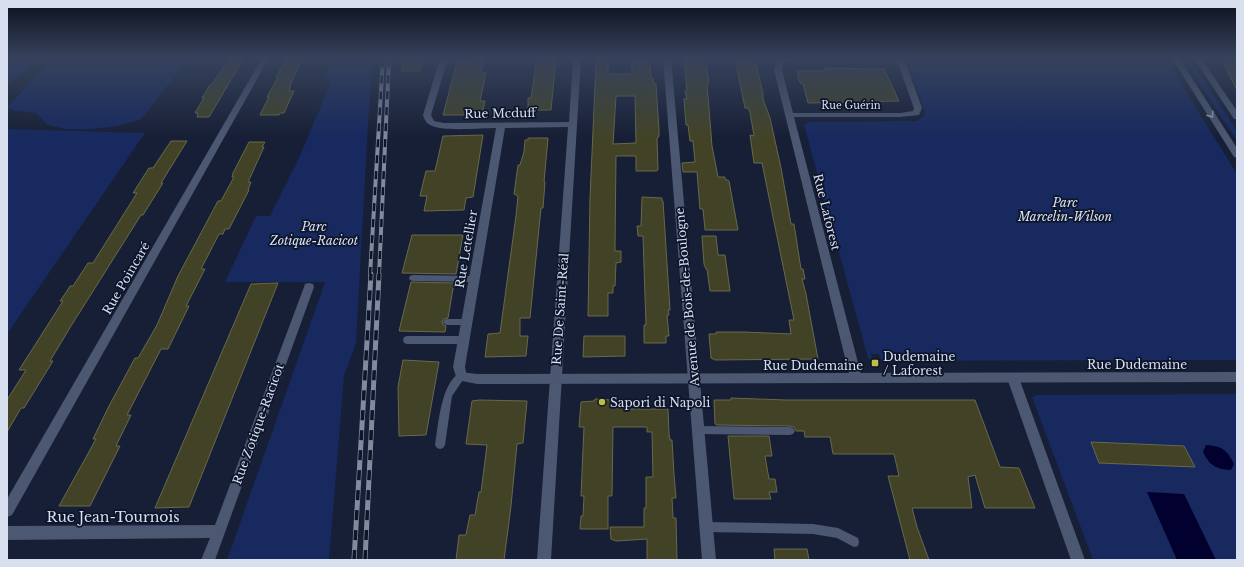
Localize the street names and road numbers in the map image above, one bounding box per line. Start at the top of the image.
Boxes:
street label: Rue Guérin [821,99,881,112]
street label: Rue Mcduff [464,105,537,121]
street label: Rue Laforest [810,172,844,252]
street label: Avenue de Bois-de-Boulogne [672,207,702,388]
street label: Rue Letellier [452,208,480,289]
street label: Rue Poincaré [99,239,153,317]
street label: Rue De Saint-Réal [549,252,571,366]
street label: Rue Dudemaine [1087,357,1187,372]
street label: Rue Dudemaine [763,358,863,373]
street label: Rue Zotique-Racicot [229,361,287,486]
street label: Rue Jean-Tournois [46,508,180,526]

